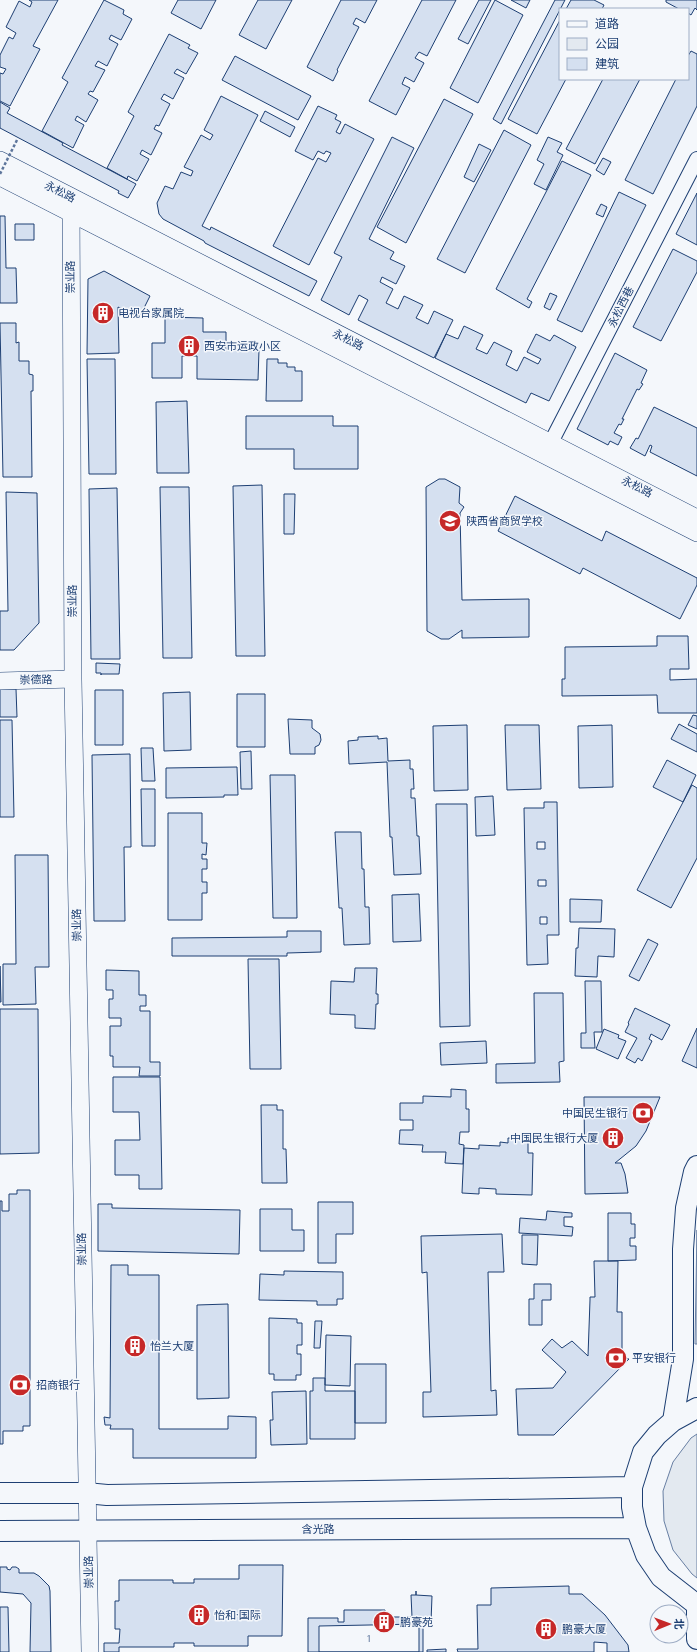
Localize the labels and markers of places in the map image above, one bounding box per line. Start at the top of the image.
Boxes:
building icon: 电视台家属院 [90,300,116,326]
place label: 电视台家属院 [118,307,184,320]
building icon: 西安市运政小区 [176,333,202,359]
place label: 西安市运政小区 [204,340,281,353]
school or university icon: 陕西省商贸学校 [437,508,463,534]
place label: 陕西省商贸学校 [466,515,543,528]
bank icon: 中国民生银行 [630,1100,656,1126]
place label: 中国民生银行 [562,1107,628,1120]
building icon: 中国民生银行大厦 [600,1125,626,1151]
place label: 中国民生银行大厦 [510,1132,598,1145]
building icon: 怡兰大厦 [122,1333,148,1359]
place label: 怡兰大厦 [150,1340,194,1353]
bank icon: 平安银行 [603,1345,629,1371]
place label: 平安银行 [632,1352,676,1365]
bank icon: 招商银行 [7,1372,33,1398]
place label: 招商银行 [36,1379,80,1392]
building icon: 怡和·国际 [186,1602,212,1628]
place label: 怡和·国际 [214,1609,261,1622]
building icon: 鹏豪苑 [371,1609,397,1635]
place label: 鹏豪苑 [400,1616,433,1629]
building icon: 鹏豪大厦 [533,1616,559,1642]
place label: 鹏豪大厦 [562,1623,606,1636]

